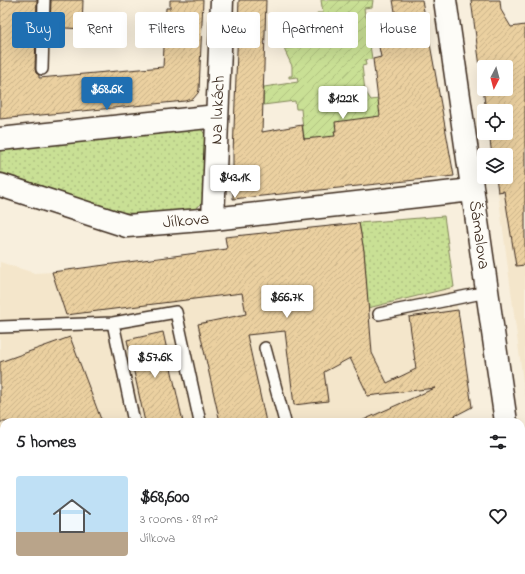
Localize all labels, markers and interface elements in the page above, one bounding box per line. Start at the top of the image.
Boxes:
chip: Buy [12,12,65,48]
chip: Rent [73,12,127,48]
chip: Filters [135,12,199,48]
chip: New [207,12,260,48]
chip: Apartment [268,12,358,48]
chip: House [366,12,430,48]
north arrow [477,60,513,96]
map controls [477,60,513,184]
street label: Na lukách [204,75,232,145]
pin: $68.6K [74,77,140,111]
text: $68.6K [90,80,124,99]
pin: $122K [315,86,371,120]
text: $122K [327,89,359,108]
button: locate [477,104,513,140]
button: layers [477,148,513,184]
pin: $43.1K [202,165,268,199]
text: $43.1K [219,168,251,187]
street label: Šámalova [462,199,496,271]
street label: Jílkova [162,207,210,235]
pin: $66.7K [254,285,320,319]
text: $66.7K [270,288,304,307]
pin: $57.6K [122,345,188,379]
text: $57.6K [137,348,173,367]
text: 5 homes [16,430,76,455]
icon: filters [487,431,509,453]
text: $68,600 [140,485,189,510]
icon: home [48,492,96,540]
icon: heart [487,505,509,527]
text: 3 rooms · 89 m² [140,510,218,529]
text: Jílkova [140,529,175,548]

